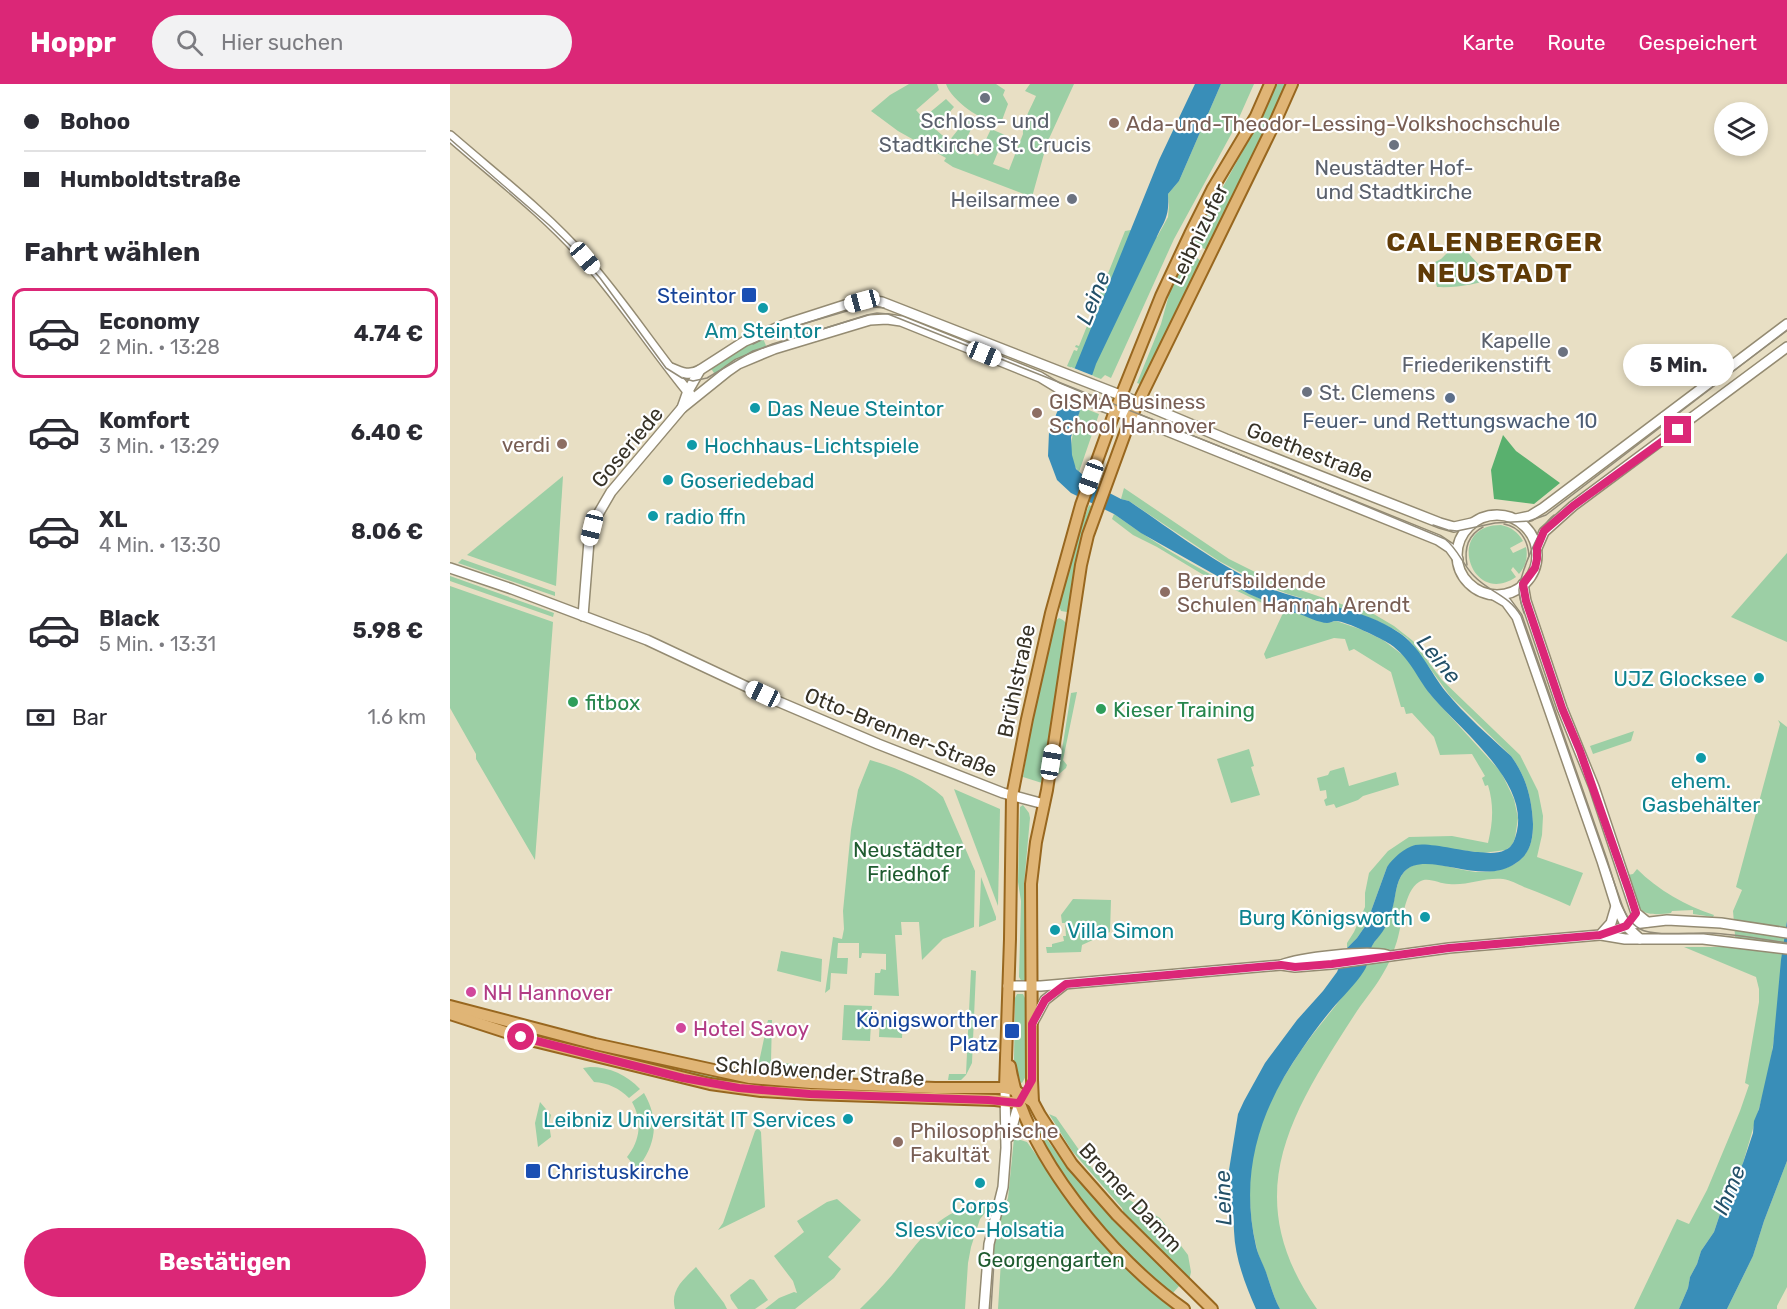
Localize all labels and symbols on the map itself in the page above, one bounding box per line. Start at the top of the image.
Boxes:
marker: Schloss- und Stadtkirche St. Crucis [978,91,992,105]
place label: Schloss- und Stadtkirche St. Crucis [879,108,1091,157]
place label: Ada-und-Theodor-Lessing-Volkshochschule [1126,111,1560,136]
marker: Ada-und-Theodor-Lessing-Volkshochschule [1107,116,1121,130]
marker: Neustädter Hof- und Stadtkirche [1387,138,1401,152]
place label: Neustädter Hof- und Stadtkirche [1314,155,1474,204]
street label: Leibnizufer [1163,179,1233,289]
place label: Heilsarmee [951,187,1060,212]
marker: Heilsarmee [1065,192,1079,206]
district label: CALENBERGER NEUSTADT [1386,226,1604,289]
car [567,238,603,278]
water label: Leine [1070,267,1116,329]
place label: Steintor [657,283,736,308]
marker: Steintor [740,286,758,304]
car [842,288,882,314]
marker: Am Steintor [756,301,770,315]
place label: Am Steintor [705,318,821,343]
place label: Kapelle Friederikenstift [1402,328,1551,377]
car [964,339,1004,369]
callout: 5 Min. [1622,343,1734,385]
marker: Kapelle Friederikenstift [1556,345,1570,359]
place label: St. Clemens [1319,380,1435,405]
marker: St. Clemens [1300,385,1314,399]
place label: GISMA Business School Hannover [1049,389,1216,438]
marker: Feuer- und Rettungswache 10 [1443,391,1457,405]
place label: Das Neue Steintor [767,396,944,421]
street label: Goseriede [586,401,668,493]
marker: Das Neue Steintor [748,401,762,415]
marker: GISMA Business School Hannover [1030,406,1044,420]
place label: Feuer- und Rettungswache 10 [1302,408,1598,433]
street label: Goethestraße [1243,416,1377,488]
route end [1664,416,1691,443]
place label: verdi [502,432,550,457]
place label: Hochhaus-Lichtspiele [704,433,919,458]
marker: verdi [555,437,569,451]
marker: Hochhaus-Lichtspiele [685,438,699,452]
car [1076,457,1106,497]
place label: Goseriedebad [680,468,814,493]
marker: Goseriedebad [661,473,675,487]
place label: radio ffn [665,504,746,529]
car [579,508,605,548]
marker: radio ffn [646,509,660,523]
place label: Berufsbildende Schulen Hannah Arendt [1177,568,1410,617]
marker: Berufsbildende Schulen Hannah Arendt [1158,585,1172,599]
street label: Brühlstraße [992,622,1040,740]
water label: Leine [1411,629,1467,689]
place label: UJZ Glocksee [1613,666,1747,691]
marker: UJZ Glocksee [1752,671,1766,685]
car [743,678,783,710]
street label: Otto-Brenner-Straße [801,682,1001,782]
place label: fitbox [585,690,640,715]
marker: fitbox [566,695,580,709]
place label: Kieser Training [1113,697,1255,722]
marker: Kieser Training [1094,702,1108,716]
car [1039,743,1063,781]
marker: ehem. Gasbehälter [1694,751,1708,765]
place label: ehem. Gasbehälter [1642,768,1760,817]
park label: Neustädter Friedhof [853,837,963,886]
place label: Burg Königsworth [1238,905,1413,930]
marker: Burg Königsworth [1418,910,1432,924]
place label: Villa Simon [1067,918,1174,943]
marker: Villa Simon [1048,923,1062,937]
place label: NH Hannover [483,980,612,1005]
marker: NH Hannover [464,985,478,999]
place label: Königsworther Platz [856,1007,998,1056]
place label: Hotel Savoy [693,1016,809,1041]
marker: Hotel Savoy [674,1021,688,1035]
marker: Königsworther Platz [1003,1022,1021,1040]
route start [507,1023,534,1050]
street label: Schloßwender Straße [715,1051,925,1091]
place label: Leibniz Universität IT Services [543,1107,836,1132]
marker: Leibniz Universität IT Services [841,1112,855,1126]
place label: Philosophische Fakultät [910,1118,1059,1167]
marker: Philosophische Fakultät [891,1135,905,1149]
street label: Bremer Damm [1074,1137,1188,1257]
place label: Christuskirche [547,1159,689,1184]
water label: Ihme [1707,1161,1751,1219]
marker: Christuskirche [524,1162,542,1180]
water label: Leine [1209,1170,1237,1226]
marker: Corps Slesvico-Holsatia [973,1176,987,1190]
place label: Corps Slesvico-Holsatia [895,1193,1065,1242]
park label: Georgengarten [977,1247,1125,1272]

